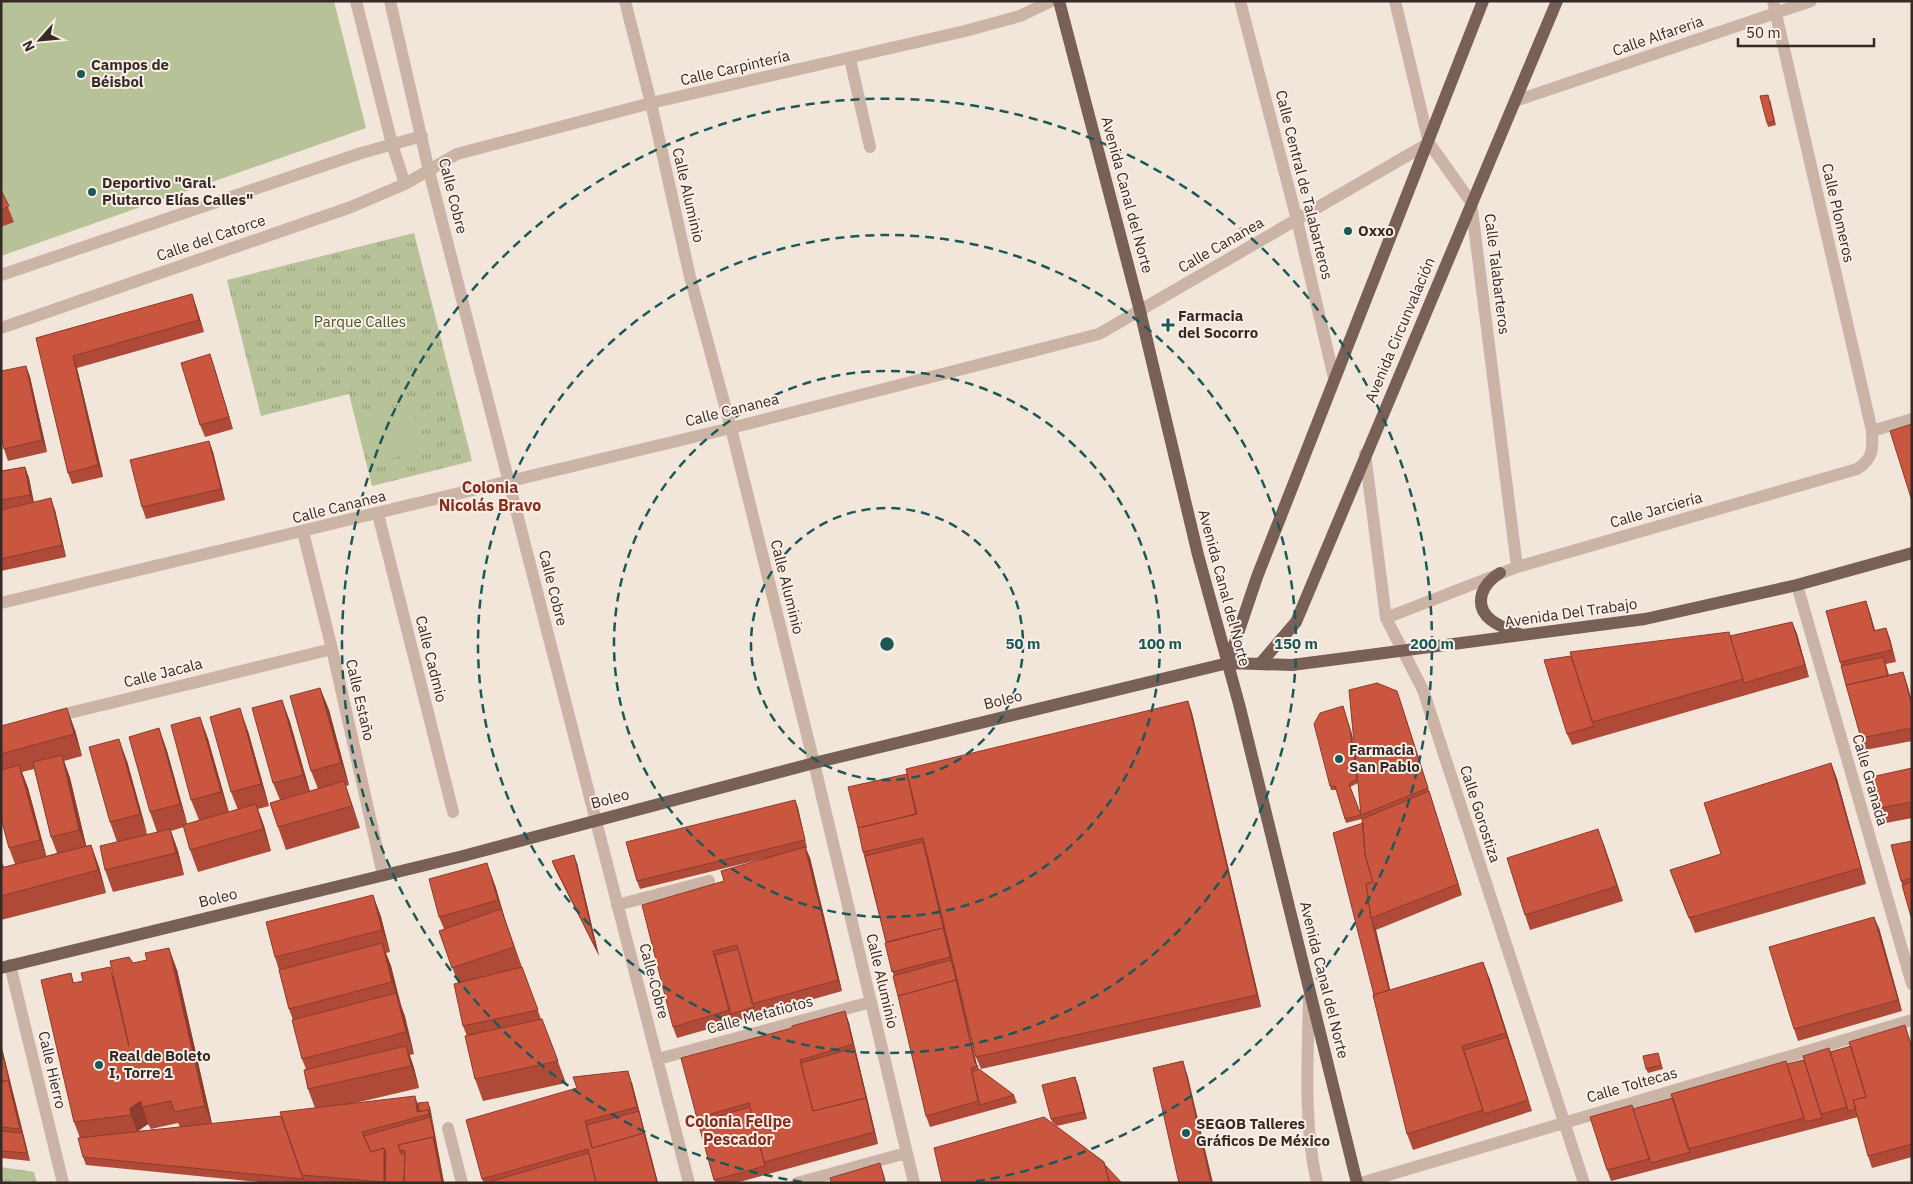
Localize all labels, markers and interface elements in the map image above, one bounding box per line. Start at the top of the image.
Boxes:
street label: Calle Alfareria [1610,11,1706,60]
north arrow [15,15,65,65]
scale bar [1738,15,1874,47]
text: 50 m [1746,23,1781,42]
text: N [18,37,39,55]
street label: Calle Carpintería [678,46,791,89]
place label: Campos de Béisbol [91,55,169,91]
marker: Campos de Béisbol [75,68,87,80]
street label: Calle Central de Talabarteros [1272,88,1337,282]
street label: Avenida Canal del Norte [1097,114,1158,275]
street label: Calle Aluminio [668,146,709,244]
street label: Calle Cobre [435,156,472,236]
street label: Calle Plomeros [1818,161,1859,264]
place label: Deportivo "Gral. Plutarco Elías Calles" [102,173,253,209]
marker: Deportivo "Gral. Plutarco Elías Calles" [86,186,98,198]
street label: Calle del Catorce [154,210,268,265]
street label: Calle Cananea [1175,212,1267,277]
street label: Calle Talabarteros [1481,212,1514,335]
place label: Oxxo [1358,221,1394,240]
marker: Oxxo [1342,225,1354,237]
street label: Avenida Circunvalación [1360,254,1439,405]
place label: Farmacia del Socorro [1178,306,1258,342]
park label: Parque Calles [314,312,406,331]
marker: Farmacia del Socorro [1162,319,1174,331]
street label: Calle Cananea [683,389,781,430]
district label: Colonia Nicolás Bravo [439,477,541,515]
street label: Calle Cananea [290,486,388,527]
street label: Calle Jarciería [1608,487,1704,532]
street label: Avenida Canal del Norte [1194,507,1255,668]
street label: Calle Aluminio [767,538,808,636]
street label: Calle Cobre [535,548,572,628]
street label: Avenida Del Trabajo [1504,594,1638,631]
street label: Calle Cadmio [412,614,451,704]
text: 50 m [1006,634,1040,653]
text: 100 m [1138,634,1182,653]
text: 150 m [1274,634,1318,653]
text: 200 m [1410,634,1454,653]
centre of rings [878,635,896,653]
street label: Calle Jacala [122,654,204,691]
street label: Calle Estaño [342,657,379,743]
street label: Boleo [982,686,1024,713]
street label: Calle Granada [1848,732,1893,828]
place label: Farmacia San Pablo [1349,740,1420,776]
marker: Farmacia San Pablo [1333,753,1345,765]
street label: Calle Gorostiza [1456,763,1505,865]
street label: Boleo [589,784,631,813]
street label: Boleo [197,884,239,911]
street label: Avenida Canal del Norte [1296,899,1353,1060]
street label: Calle Aluminio [862,932,903,1030]
street label: Calle Cobre [635,941,674,1021]
street label: Calle Metatiotos [705,991,815,1038]
street label: Calle Hierro [34,1029,71,1111]
place label: Real de Boleto I, Torre 1 [109,1046,211,1082]
marker: Real de Boleto I, Torre 1 [93,1059,105,1071]
street label: Calle Toltecas [1584,1063,1679,1107]
district label: Colonia Felipe Pescador [685,1111,791,1149]
place label: SEGOB Talleres Gráficos De México [1196,1114,1330,1150]
marker: SEGOB Talleres Gráficos De México [1180,1127,1192,1139]

